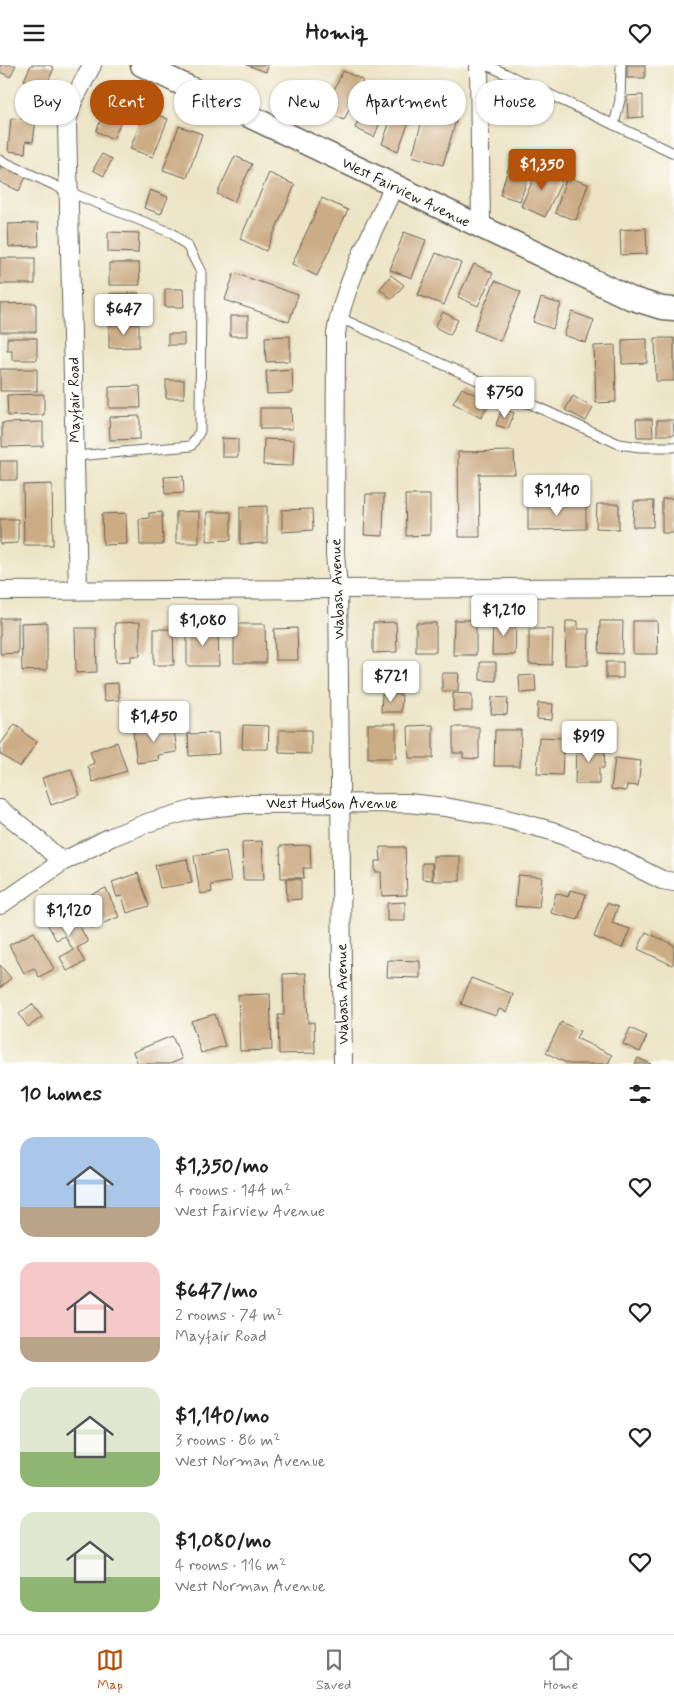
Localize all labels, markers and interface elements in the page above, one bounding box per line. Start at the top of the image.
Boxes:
icon: menu [20,19,48,47]
text: Homiq [305,19,369,47]
icon: heart [626,19,654,47]
chip: Buy [15,80,80,125]
chip: Rent [90,80,164,125]
chip: Filters [174,80,260,125]
chip: New [270,80,338,125]
chip: Apartment [348,80,466,125]
chip: House [476,80,554,125]
pin: $1,350 [501,149,583,191]
street label: West Fairview Avenue [338,153,473,233]
text: $1,350 [520,154,564,175]
pin: $647 [94,293,154,336]
text: $647 [106,299,142,320]
street label: Mayfair Road [64,357,86,443]
pin: $750 [475,377,535,419]
text: $750 [486,382,524,403]
pin: $1,140 [516,475,598,517]
text: $1,140 [534,480,580,501]
street label: Wabash Avenue [326,538,350,640]
pin: $1,210 [463,595,545,637]
text: $1,210 [482,600,526,621]
pin: $1,080 [162,605,244,647]
text: $1,080 [180,610,226,631]
pin: $721 [361,661,421,703]
text: $721 [374,666,408,687]
pin: $1,450 [113,701,195,743]
text: $1,450 [130,706,178,727]
pin: $919 [559,721,619,763]
text: $919 [573,726,605,747]
street label: West Hudson Avenue [266,794,398,814]
pin: $1,120 [28,895,110,937]
text: $1,120 [46,900,92,921]
street label: Wabash Avenue [332,943,354,1045]
text: 10 homes [20,1080,102,1108]
icon: filters [626,1080,654,1108]
text: $1,350/mo [175,1152,268,1180]
icon: home [60,1157,120,1217]
icon: heart [626,1173,654,1201]
text: 4 rooms · 144 m² [175,1180,291,1201]
text: West Fairview Avenue [175,1201,325,1222]
text: $647/mo [175,1277,257,1305]
icon: home [60,1282,120,1342]
icon: heart [626,1298,654,1326]
text: 2 rooms · 74 m² [175,1305,283,1326]
text: Mayfair Road [175,1326,267,1347]
text: $1,140/mo [175,1402,269,1430]
icon: home [60,1407,120,1467]
icon: heart [626,1423,654,1451]
text: 3 rooms · 86 m² [175,1430,280,1451]
text: West Norman Avenue [175,1451,325,1472]
text: $1,080/mo [175,1527,271,1555]
icon: home [60,1532,120,1592]
icon: heart [626,1548,654,1576]
text: 4 rooms · 116 m² [175,1555,286,1576]
text: West Norman Avenue [175,1576,325,1597]
tab: Map [96,1646,124,1694]
tab: Saved [316,1646,351,1694]
tab: Home [543,1646,578,1694]

